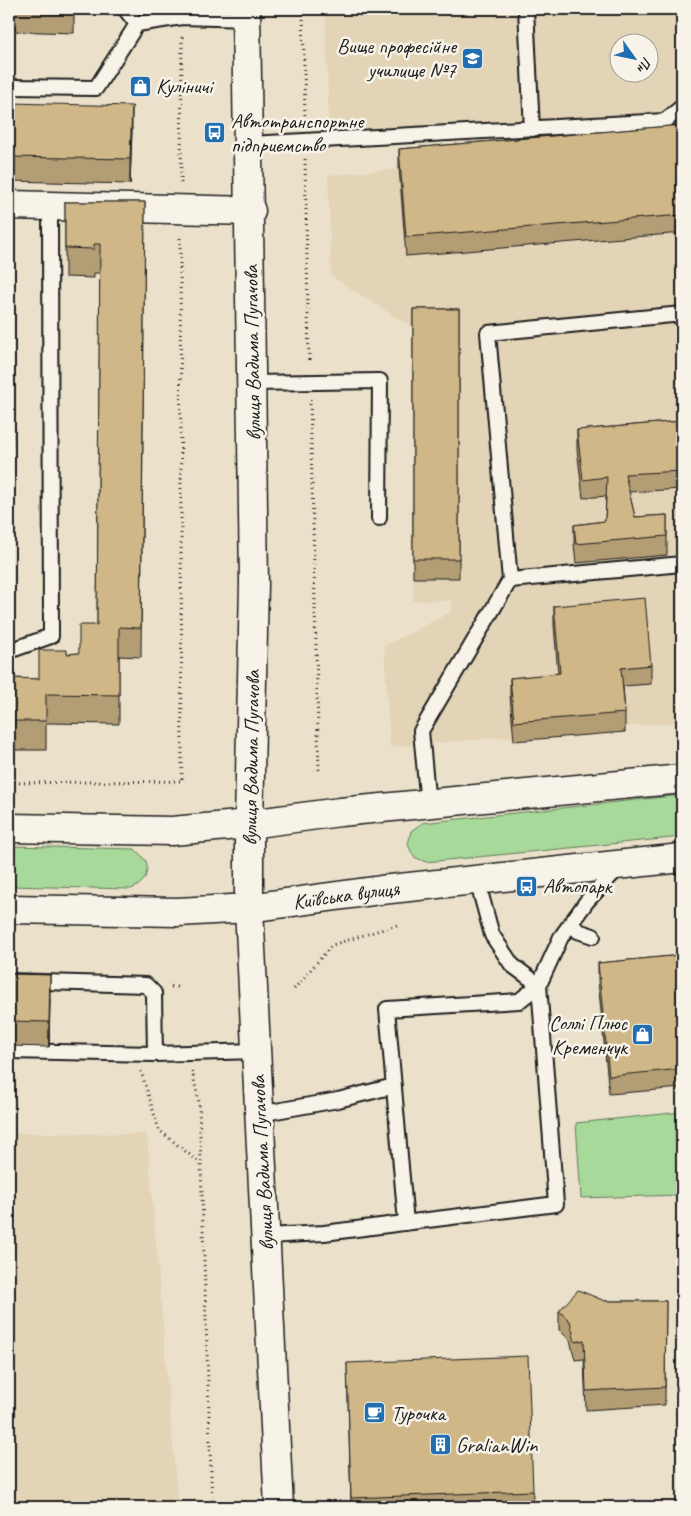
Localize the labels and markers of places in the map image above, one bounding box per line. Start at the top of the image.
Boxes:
place label: Вище професійне училище №7 [337,33,458,83]
school or university icon: Вище професійне училище №7 [460,46,484,70]
place label: Куліничі [156,73,215,99]
shop icon: Куліничі [128,74,152,98]
place label: Автотранспортне підприємство [231,108,365,158]
bus stop icon: Автотранспортне підприємство [203,121,227,145]
place label: Автопарк [543,873,614,899]
bus stop icon: Автопарк [515,874,539,898]
place label: Соллі Плюс Кременчук [549,1010,629,1060]
shop icon: Соллі Плюс Кременчук [631,1023,655,1047]
place label: Турочка [391,1400,448,1426]
cafe icon: Турочка [363,1401,387,1425]
place label: GralianWin [456,1432,538,1458]
building icon: GralianWin [428,1433,452,1457]

